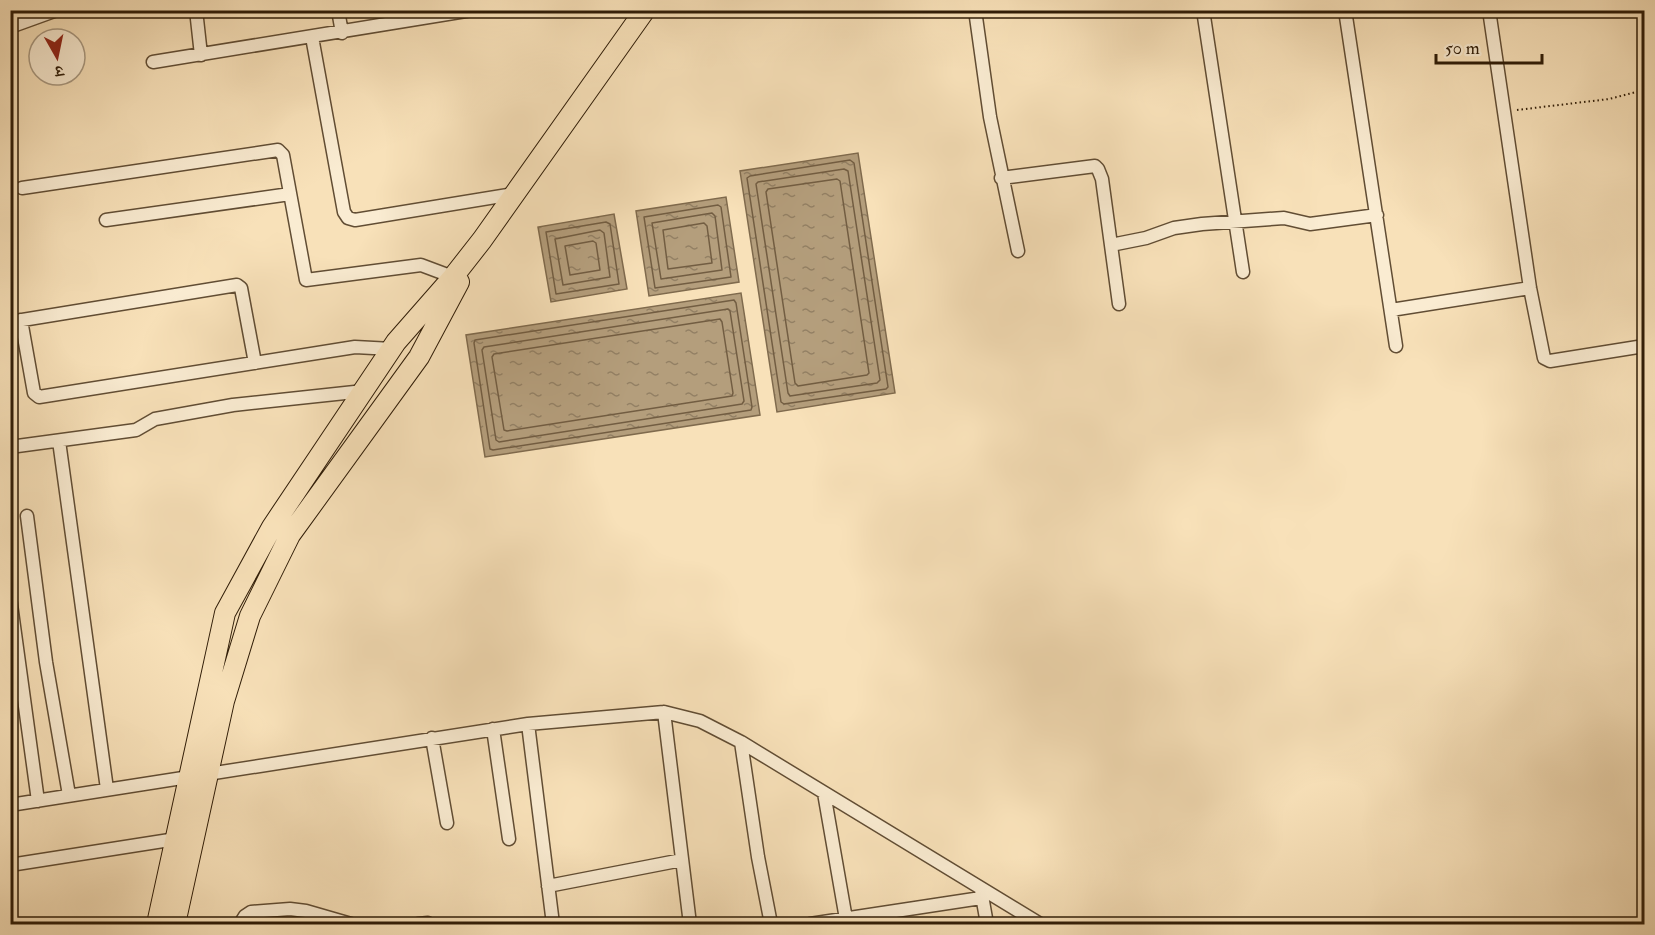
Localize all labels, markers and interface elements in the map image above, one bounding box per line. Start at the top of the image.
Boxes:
north arrow [27,27,87,87]
scale bar [1436,27,1542,65]
text: 50 m [1445,37,1480,60]
text: उ [52,60,66,82]

